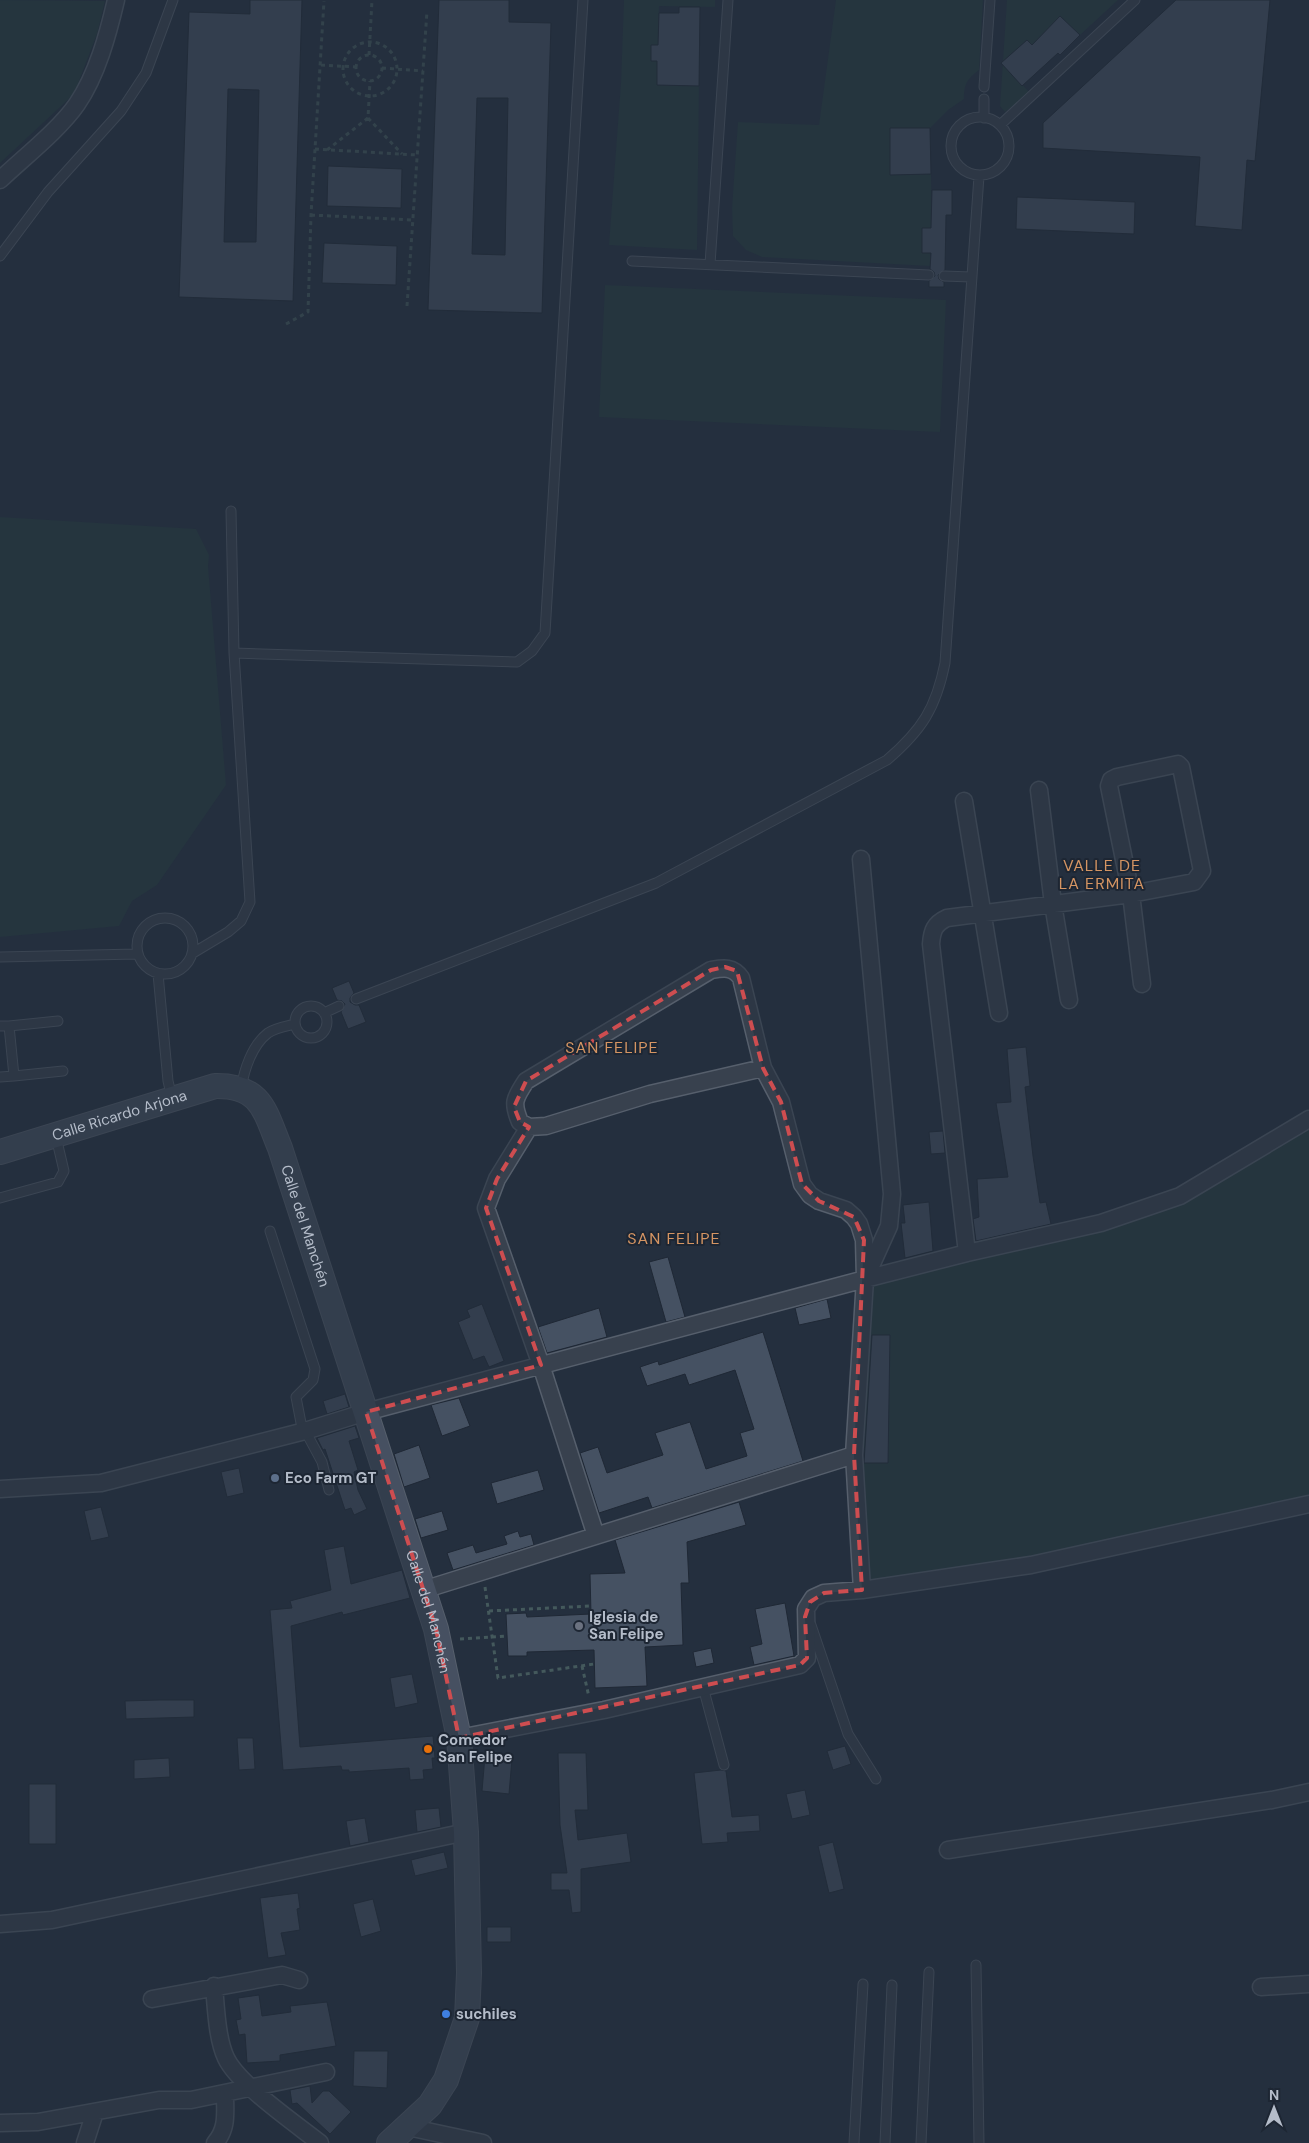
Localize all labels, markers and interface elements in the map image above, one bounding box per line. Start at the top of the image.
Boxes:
district label: VALLE DE LA ERMITA [1059,855,1145,894]
district label: SAN FELIPE [565,1037,659,1058]
street label: Calle Ricardo Arjona [50,1085,189,1145]
street label: Calle del Manchén [276,1162,334,1290]
district label: SAN FELIPE [627,1228,721,1249]
place label: Eco Farm GT [285,1468,376,1488]
marker: Eco Farm GT [269,1472,281,1484]
street label: Calle del Manchén [401,1548,455,1675]
place label: Iglesia de San Felipe [589,1607,664,1644]
marker: Iglesia de San Felipe [573,1620,585,1632]
place label: Comedor San Felipe [438,1730,513,1767]
marker: Comedor San Felipe [422,1743,434,1755]
place label: suchiles [456,2004,517,2024]
marker: suchiles [440,2008,452,2020]
north arrow [1249,2083,1299,2133]
text: N [1269,2086,1279,2104]

